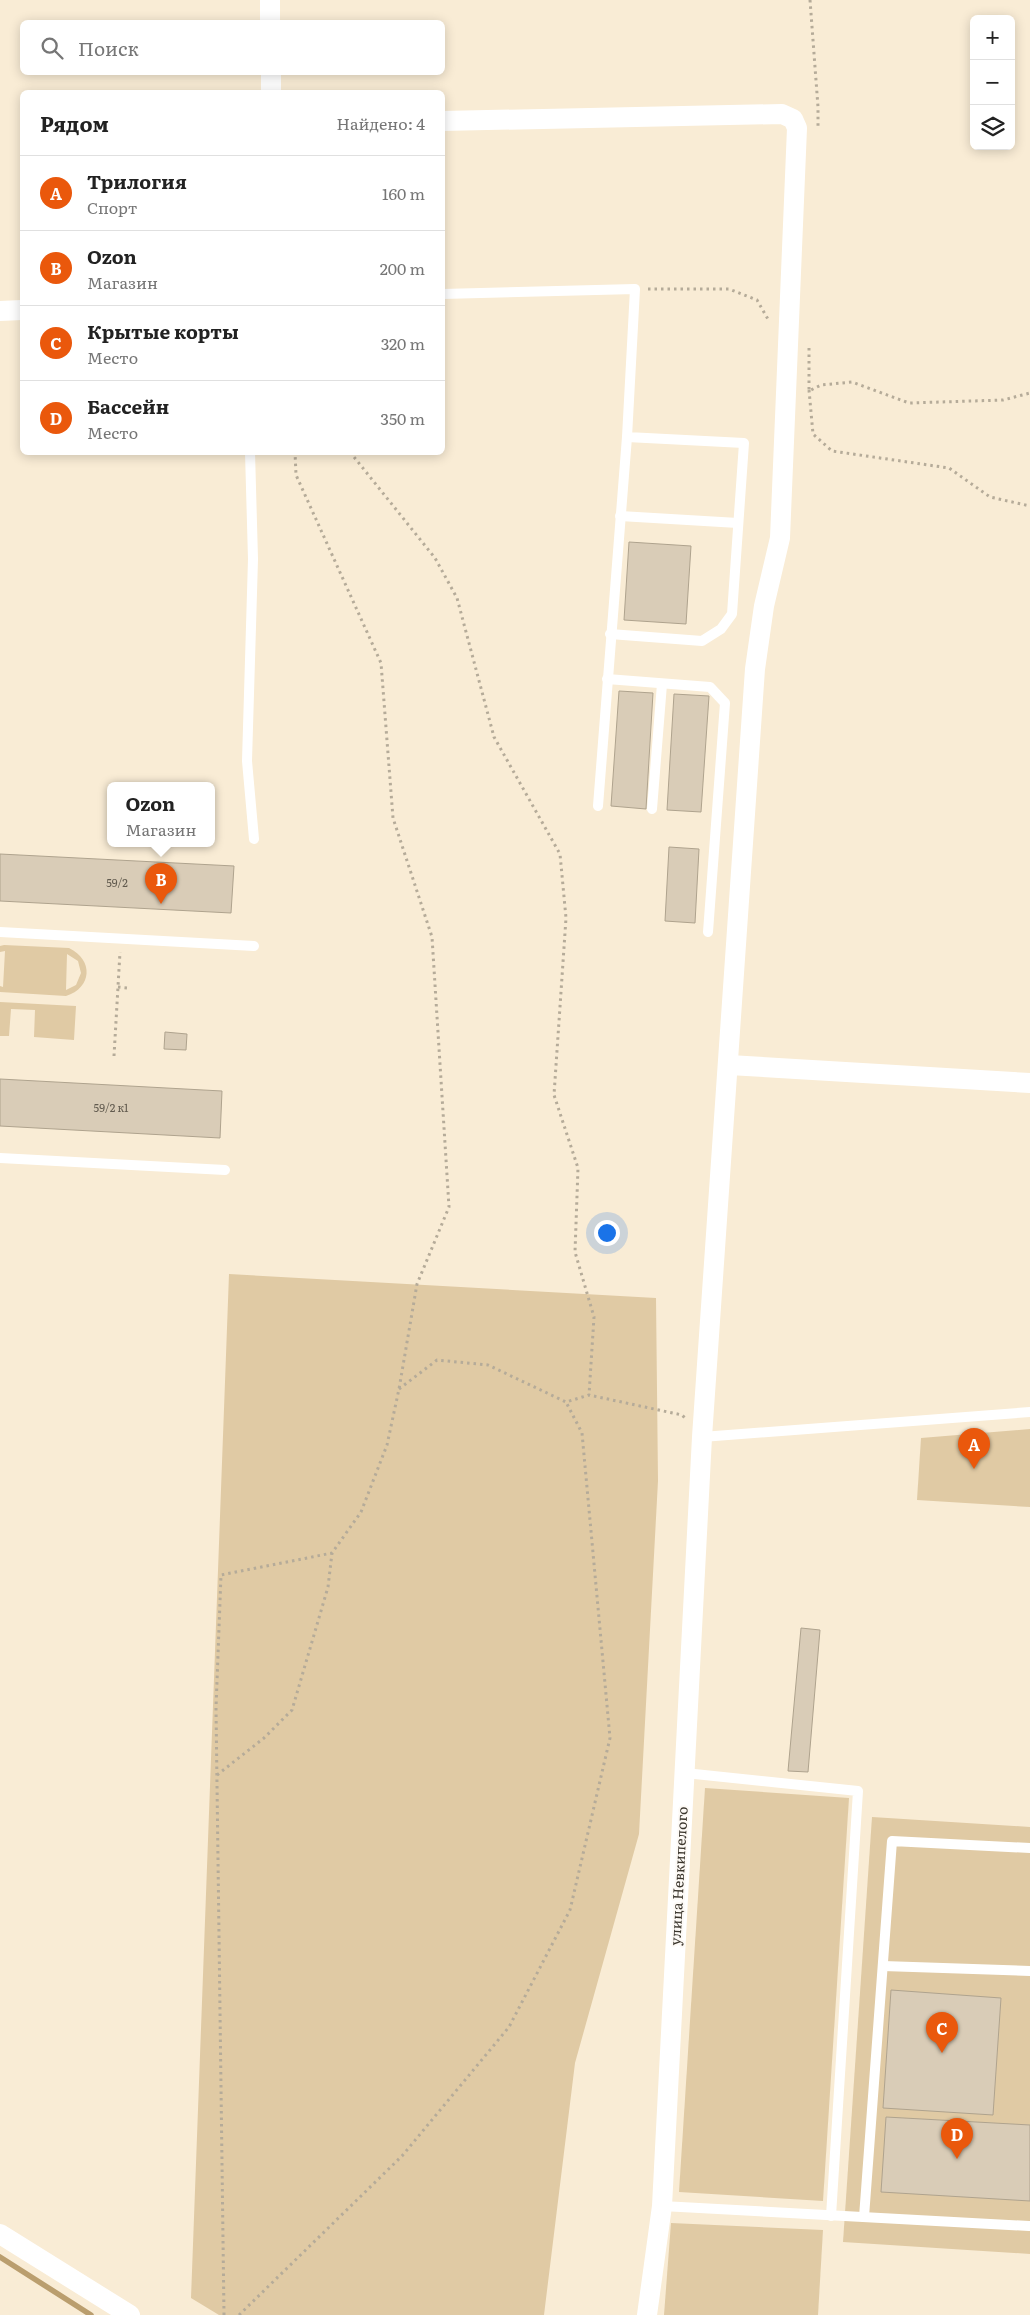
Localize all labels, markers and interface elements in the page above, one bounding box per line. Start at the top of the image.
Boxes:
map controls [970,15,1015,150]
button: + [970,15,1015,60]
search box [20,20,445,75]
icon: search [38,34,66,62]
text: Поиск [78,34,139,62]
button: − [970,60,1015,105]
button: layers [970,105,1015,150]
text: Рядом [40,107,109,138]
text: Найдено: 4 [337,111,425,135]
text: Трилогия [87,167,187,195]
text: A [50,181,62,205]
text: 160 m [382,181,425,205]
text: Спорт [87,195,137,219]
text: Ozon [87,242,137,270]
text: B [50,256,62,280]
text: 200 m [380,256,425,280]
text: Магазин [87,270,158,294]
text: Крытые корты [87,317,239,345]
text: C [50,331,62,355]
text: 320 m [381,331,425,355]
text: Место [87,345,138,369]
text: Бассейн [87,392,169,420]
text: D [50,406,62,430]
text: 350 m [380,406,425,430]
text: Место [87,420,138,444]
popup [107,782,215,847]
text: Ozon [126,789,175,817]
text: Магазин [126,817,196,841]
pin: B [145,863,177,904]
house number: 59/2 [106,874,128,890]
house number: 59/2 к1 [94,1099,129,1115]
your location [594,1220,620,1246]
pin: A [958,1428,990,1469]
street label: улица Невкипелого [664,1806,692,1946]
pin: C [926,2012,958,2053]
pin: D [941,2118,973,2159]

